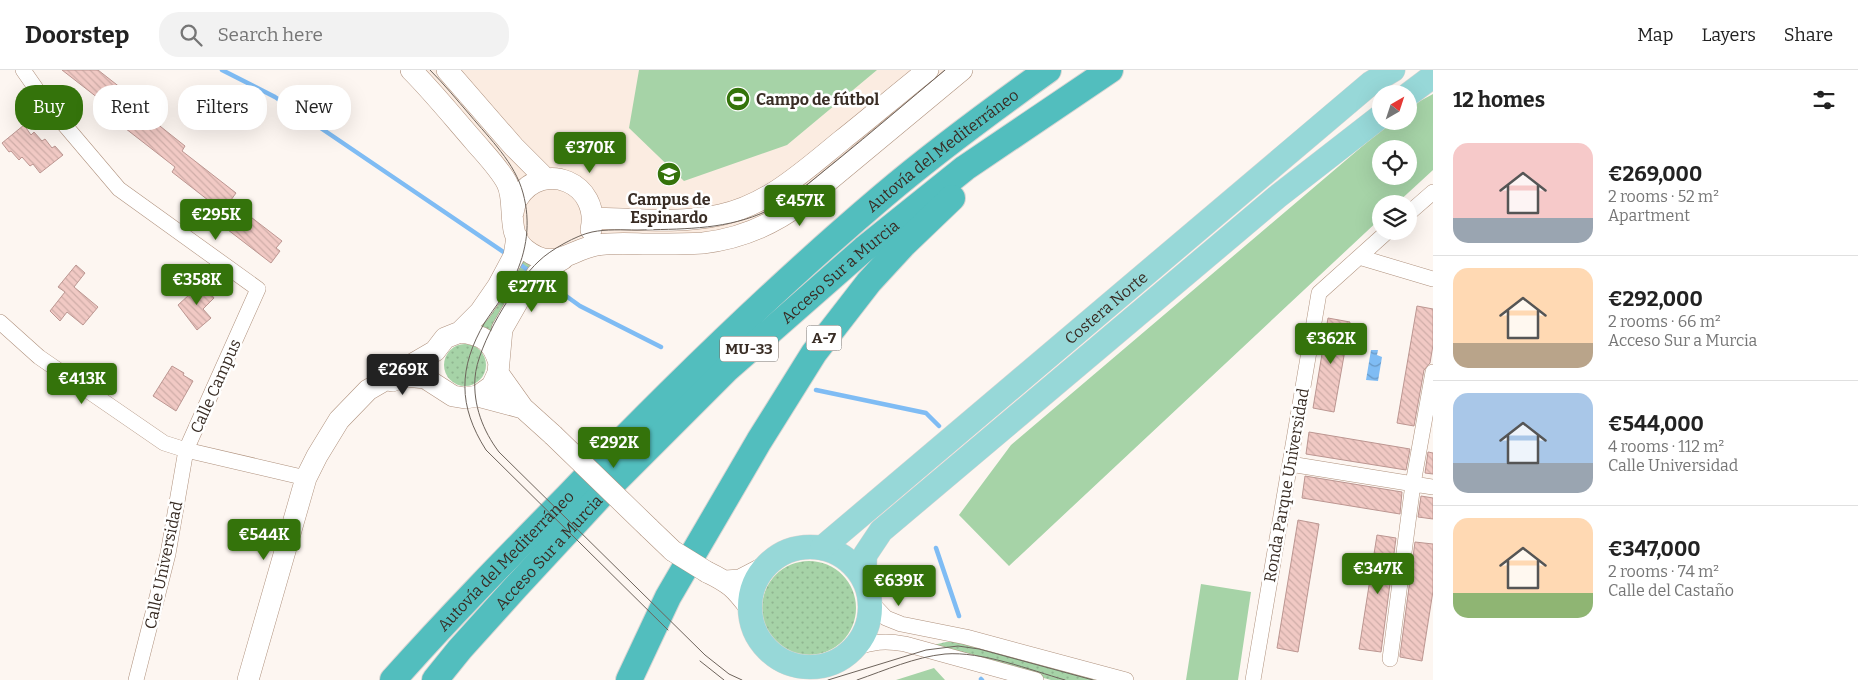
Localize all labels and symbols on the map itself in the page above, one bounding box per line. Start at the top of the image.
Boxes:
street label: Autovía del Mediterráneo [863,85,1022,216]
north arrow [1372,85,1418,130]
sports icon: Campo de fútbol [725,86,751,112]
place label: Campo de fútbol [756,90,879,109]
pin: €370K [555,132,625,174]
school or university icon: Campus de Espinardo [656,161,682,187]
pin: €457K [765,184,835,227]
place label: Campus de Espinardo [627,190,711,227]
pin: €295K [181,198,251,241]
street label: Acceso Sur a Murcia [777,216,903,327]
pin: €358K [162,264,232,306]
street label: Costera Norte [1061,268,1152,348]
pin: €277K [497,270,567,313]
pin: €362K [1296,322,1366,365]
road number: A-7 [806,326,842,350]
street label: Calle Campus [186,336,245,436]
road number: MU-33 [720,336,778,362]
pin: €269K [368,354,438,396]
pin: €413K [47,362,117,405]
street label: Ronda Parque Universidad [1260,386,1313,584]
pin: €292K [579,426,649,469]
street label: Autovía del Mediterráneo [434,487,578,635]
street label: Acceso Sur a Murcia [491,491,607,614]
street label: Calle Universidad [141,499,186,631]
pin: €544K [229,518,299,561]
pin: €347K [1343,552,1413,595]
pin: €639K [864,564,934,607]

